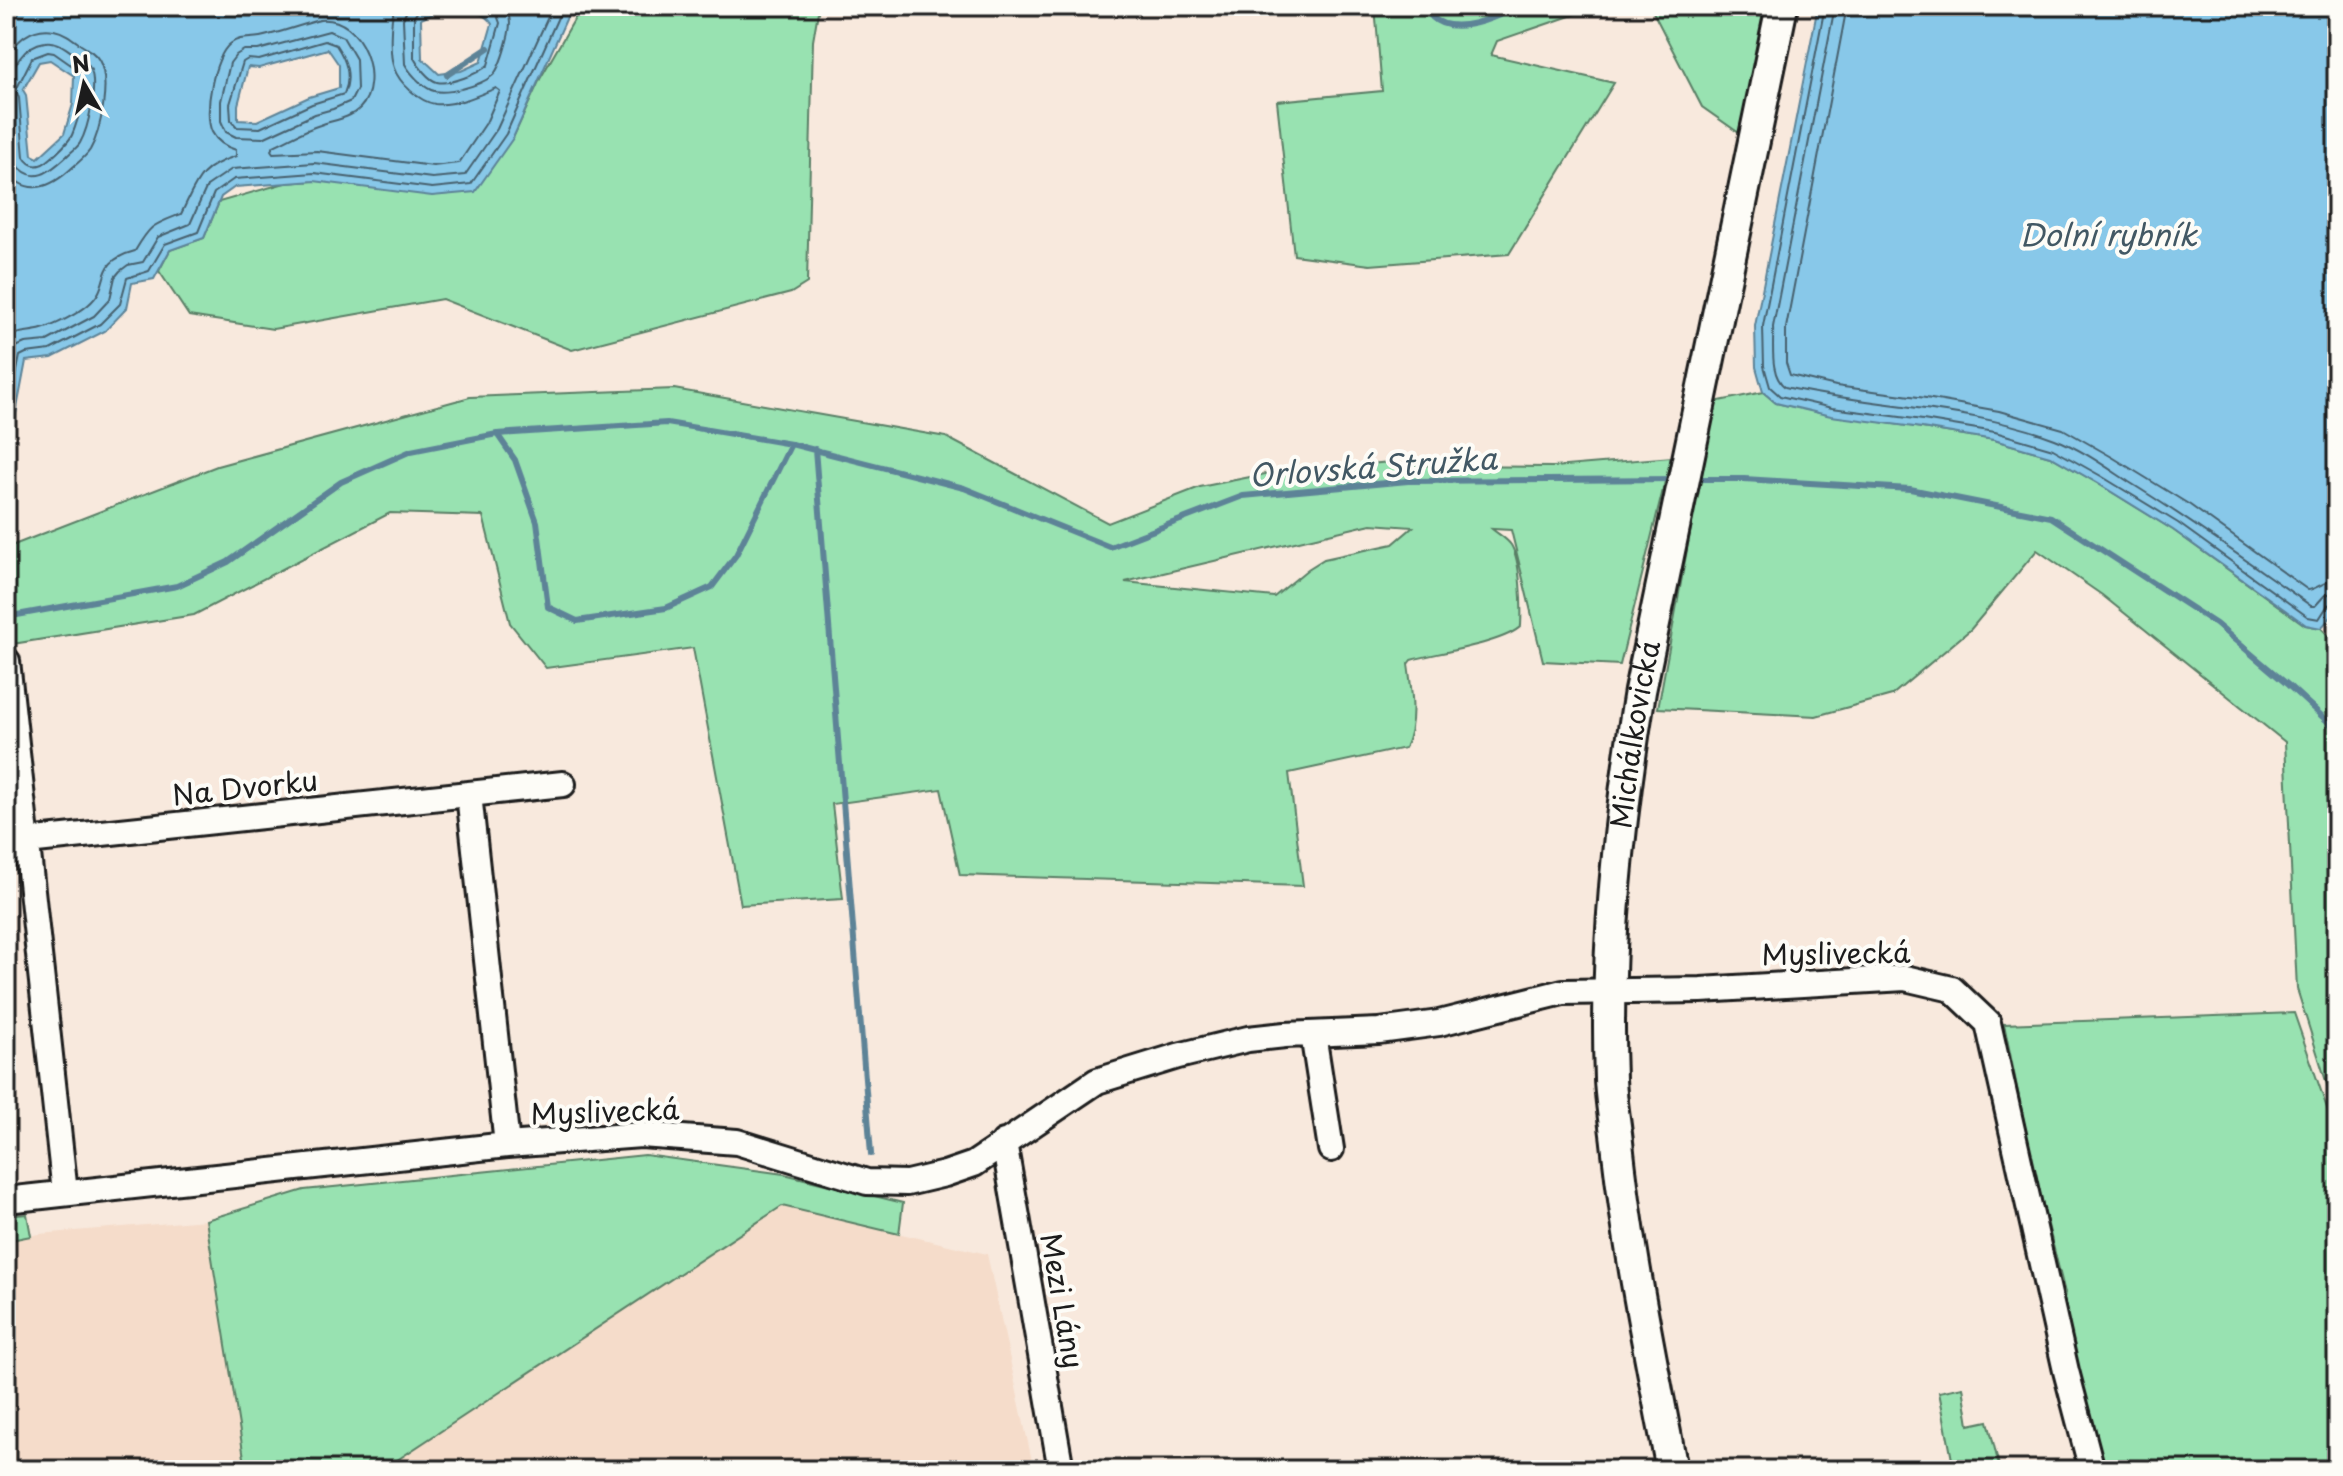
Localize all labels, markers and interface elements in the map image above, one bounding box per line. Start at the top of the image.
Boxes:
north arrow [44,44,124,124]
text: N [69,45,92,80]
water label: Dolní rybník [2019,211,2199,256]
water label: Orlovská Stružka [1247,434,1500,497]
street label: Michálkovická [1598,636,1670,831]
street label: Na Dvorku [170,757,320,816]
street label: Myslivecká [1761,930,1911,975]
street label: Myslivecká [530,1086,681,1135]
street label: Mezi Lány [1030,1230,1097,1372]

